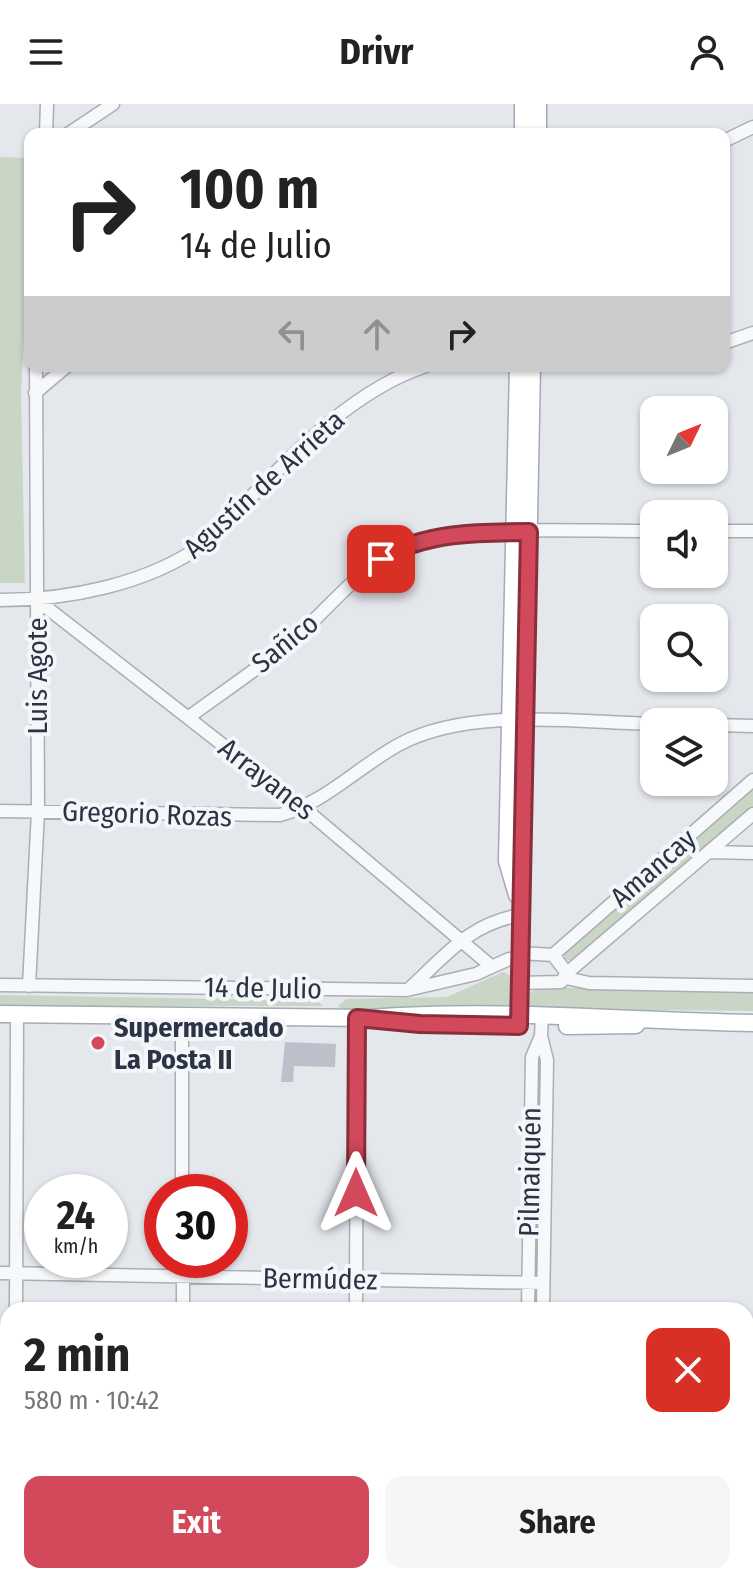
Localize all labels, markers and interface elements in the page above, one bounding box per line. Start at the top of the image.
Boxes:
icon: menu [24,30,68,74]
text: Drivr [339,30,414,74]
icon: person [685,30,729,74]
text: 100 m [180,156,319,223]
icon: right [48,160,152,264]
text: 14 de Julio [180,224,332,268]
icon: left [271,312,315,356]
icon: ahead [355,312,399,356]
icon: right [439,312,483,356]
north arrow [640,396,728,484]
map controls [640,396,728,796]
street label: Agustín de Arrieta [177,403,351,565]
button: sound [640,500,728,588]
pin [347,525,415,593]
icon: arrive [359,537,403,581]
button: search [640,604,728,692]
street label: Sañico [245,606,325,680]
street label: Luis Agote [21,618,54,734]
button: layers [640,708,728,796]
street label: Arrayanes [212,731,322,827]
street label: Gregorio Rozas [61,795,233,833]
street label: Amancay [604,822,703,914]
street label: 14 de Julio [204,970,322,1006]
place label: Supermercado La Posta II [114,1011,284,1076]
marker: Supermercado La Posta II [89,1034,107,1052]
street label: Pilmaiquén [512,1107,548,1237]
position arrow [314,1151,398,1235]
speed limit sign: 30 [144,1174,248,1278]
text: 24 [57,1192,95,1240]
text: km/h [54,1234,98,1258]
street label: Bermúdez [262,1262,378,1296]
text: 2 min [24,1326,130,1384]
button: close [646,1328,730,1412]
text: 580 m · 10:42 [24,1385,159,1416]
button: Exit [24,1476,369,1568]
button: Share [385,1476,730,1568]

